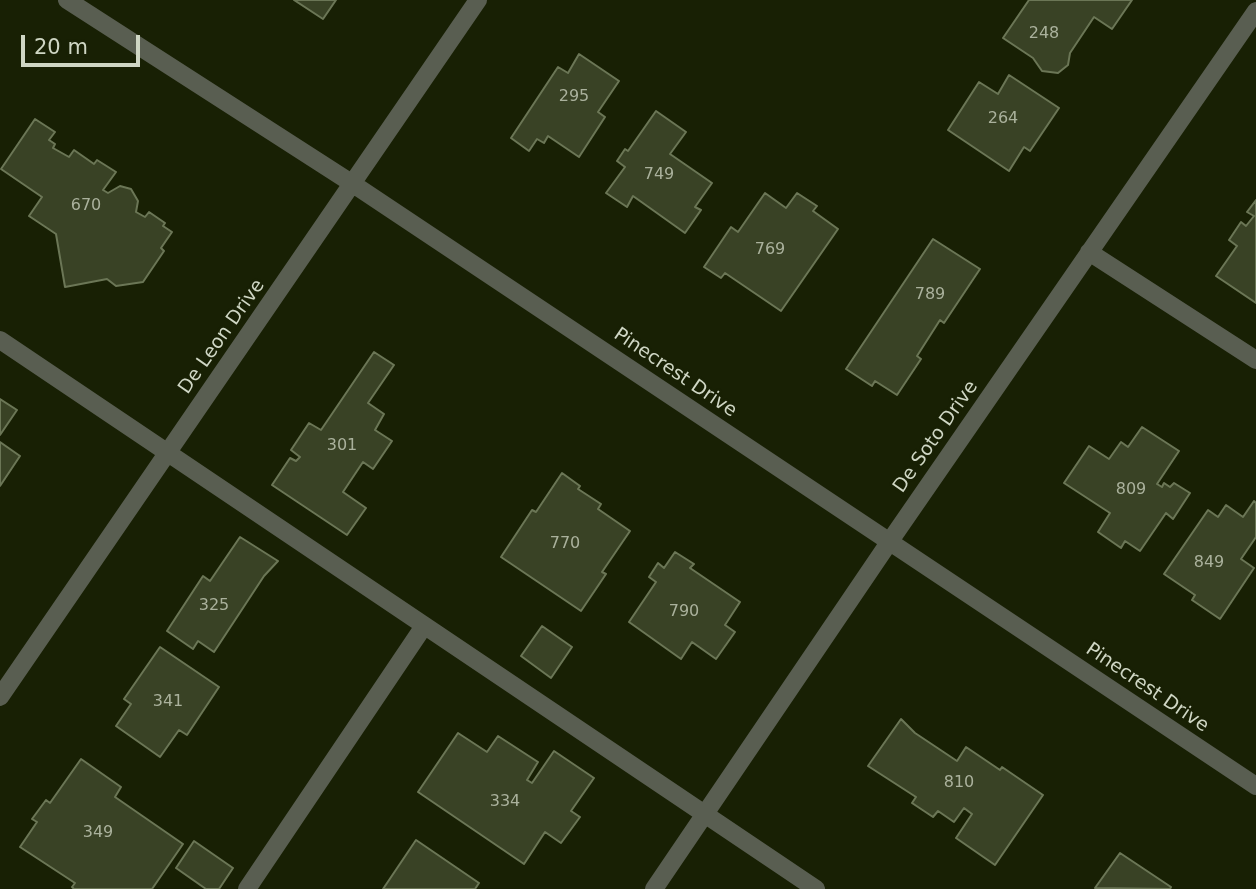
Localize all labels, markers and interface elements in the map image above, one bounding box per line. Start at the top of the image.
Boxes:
scale bar [24,21,144,65]
house number: 248 [1029,24,1059,44]
text: 20 m [34,35,88,59]
house number: 295 [559,87,589,107]
house number: 264 [988,109,1018,129]
house number: 749 [644,165,674,185]
house number: 670 [71,196,101,216]
house number: 769 [755,240,785,260]
street label: De Leon Drive [174,275,270,399]
house number: 789 [915,285,945,305]
street label: Pinecrest Drive [609,323,741,423]
street label: De Soto Drive [889,376,983,498]
house number: 301 [327,436,357,456]
house number: 809 [1116,480,1146,500]
house number: 770 [550,534,580,554]
house number: 849 [1194,553,1224,573]
house number: 325 [199,596,229,616]
house number: 790 [669,602,699,622]
street label: Pinecrest Drive [1081,638,1213,738]
house number: 341 [153,692,183,712]
house number: 810 [944,773,974,793]
house number: 334 [490,792,520,812]
house number: 349 [83,823,113,843]

